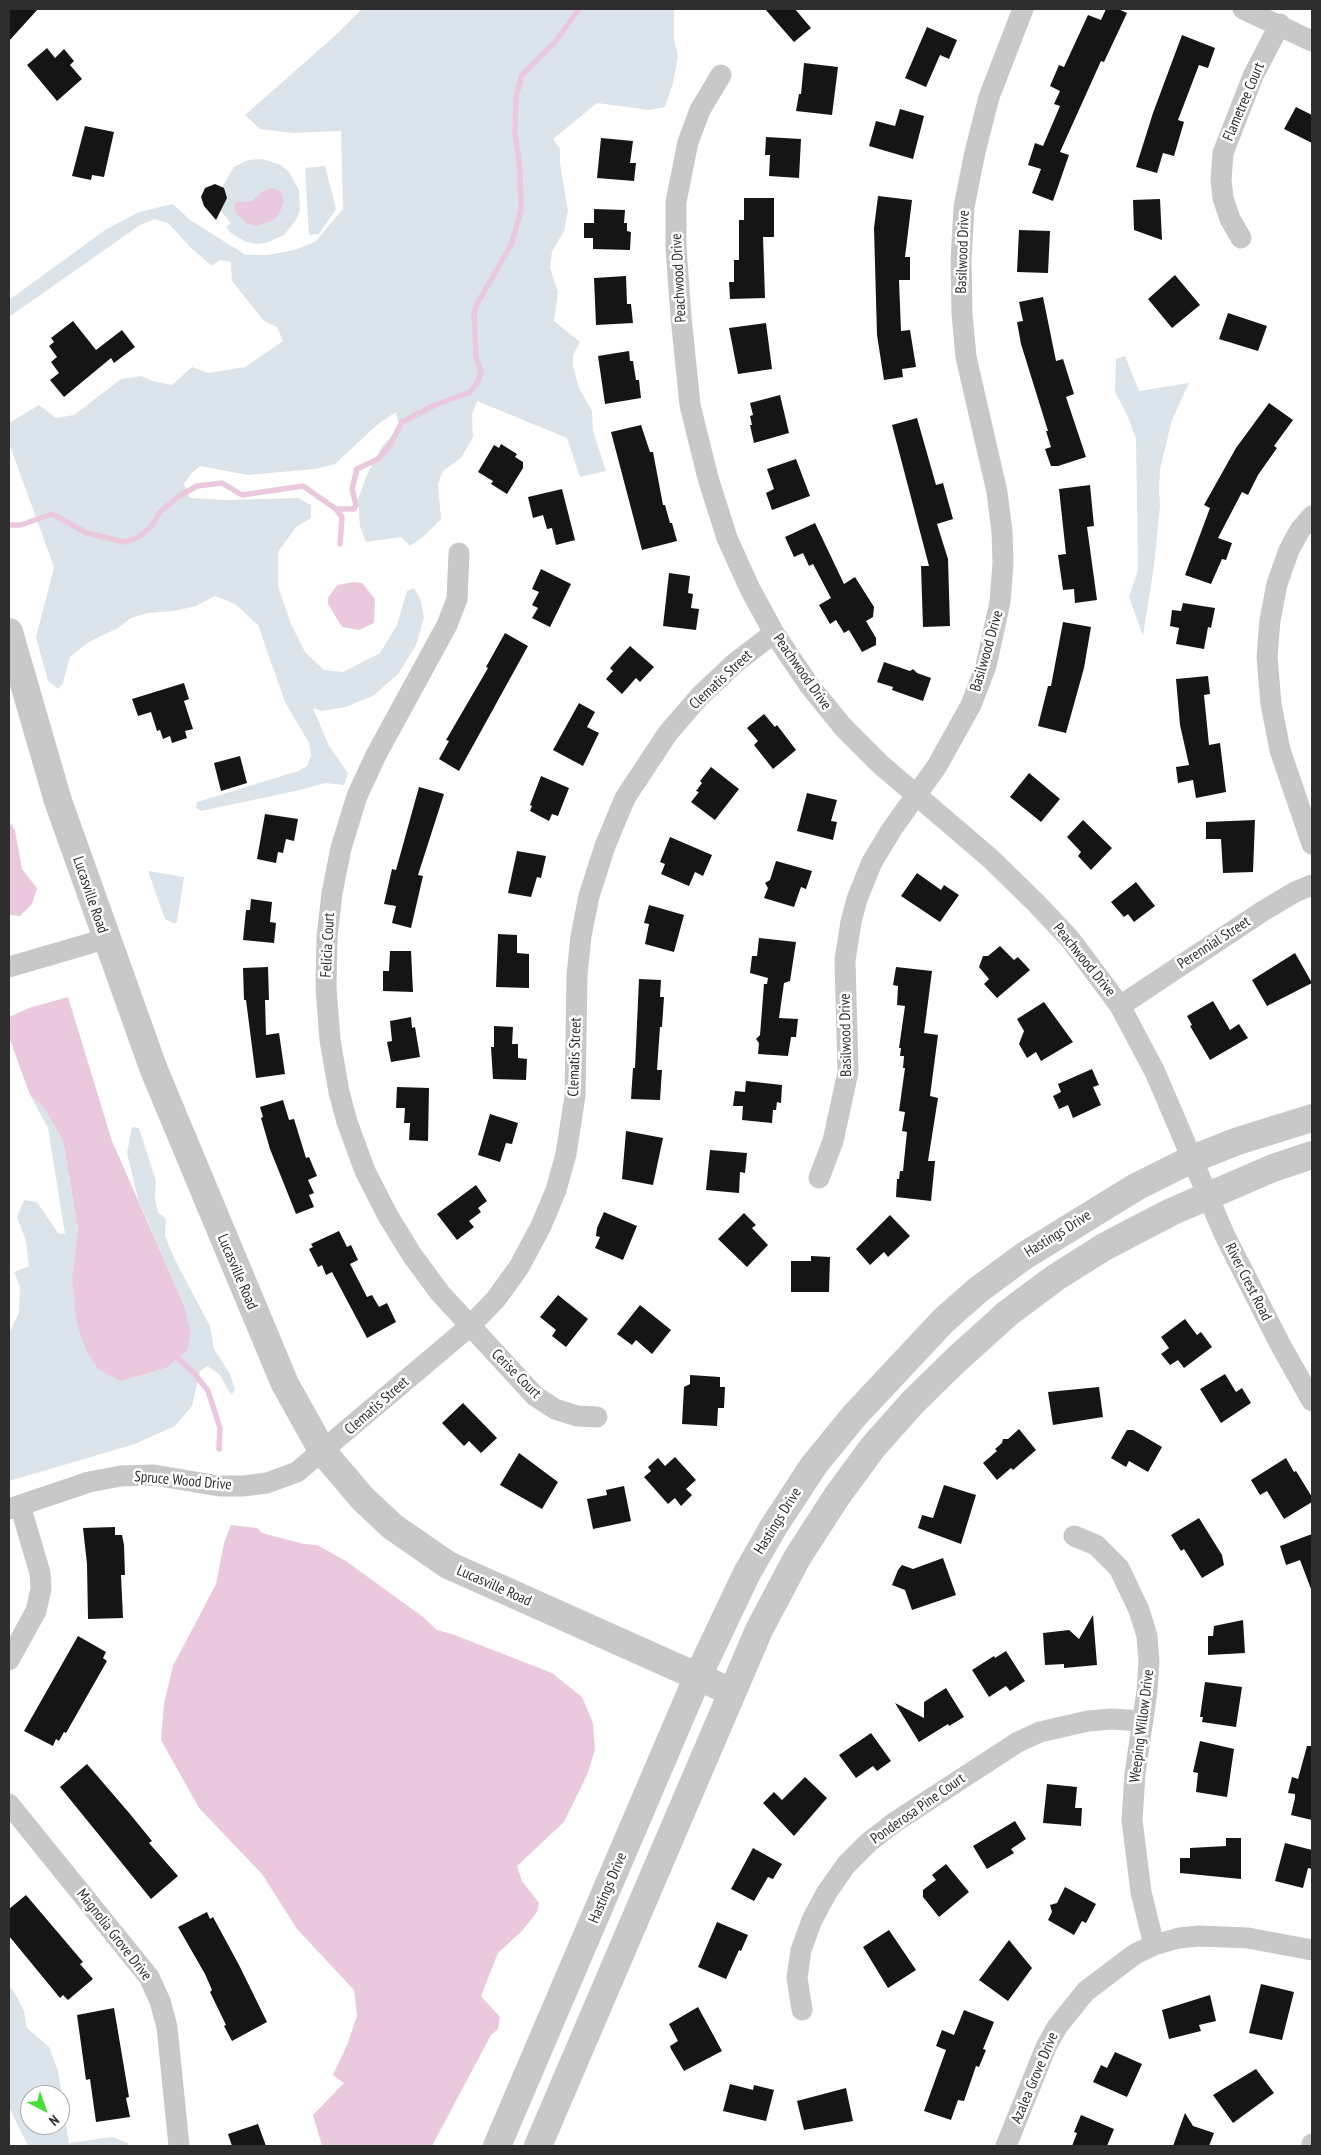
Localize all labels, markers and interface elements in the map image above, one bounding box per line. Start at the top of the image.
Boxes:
street label: Flametree Court [1219,60,1269,144]
street label: Basilwood Drive [953,210,973,294]
street label: Peachwood Drive [668,233,690,323]
street label: Basilwood Drive [967,608,1007,694]
street label: Peachwood Drive [769,630,835,714]
street label: Clematis Street [686,646,756,714]
street label: Lucasville Road [68,854,112,936]
street label: Felicia Court [317,912,339,978]
street label: Perennial Street [1174,913,1254,973]
street label: Peachwood Drive [1049,920,1119,1000]
street label: Basilwood Drive [836,993,856,1077]
street label: Clematis Street [565,1017,585,1097]
street label: Hastings Drive [1021,1206,1095,1262]
street label: Lucasville Road [213,1232,261,1312]
street label: River Crest Road [1221,1240,1275,1324]
street label: Cerise Court [488,1346,544,1402]
street label: Clematis Street [341,1373,413,1439]
street label: Spruce Wood Drive [134,1468,232,1494]
street label: Hastings Drive [750,1484,806,1558]
street label: Lucasville Road [454,1562,534,1610]
street label: Weeping Willow Drive [1126,1668,1158,1784]
street label: Ponderosa Pine Court [867,1770,969,1848]
street label: Hastings Drive [585,1850,631,1926]
street label: Magnolia Grove Drive [73,1886,155,1984]
street label: Azalea Grove Drive [1008,2030,1062,2126]
north arrow [20,2085,70,2135]
text: N [45,2111,63,2130]

